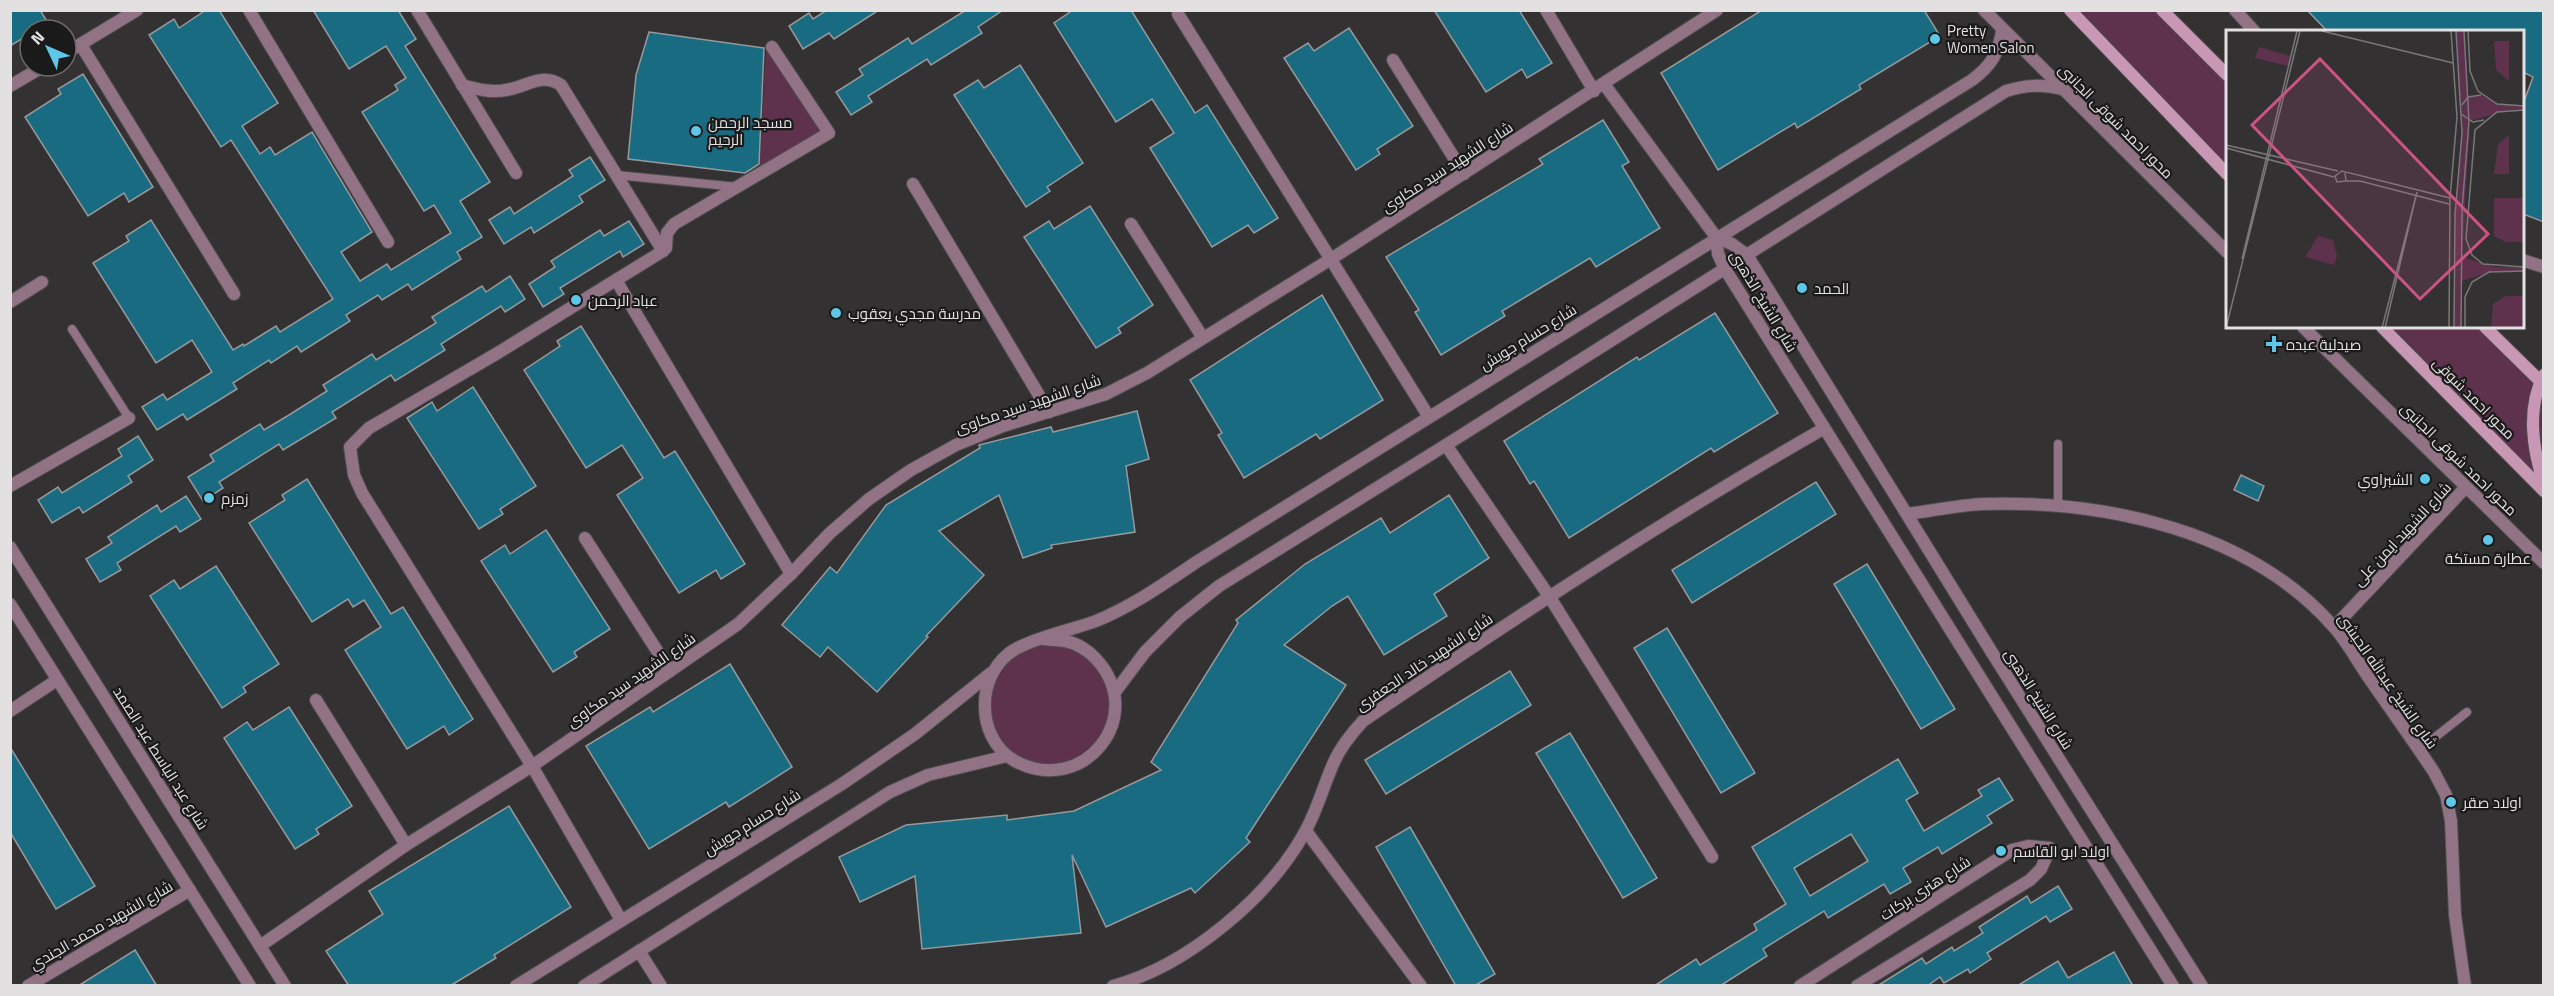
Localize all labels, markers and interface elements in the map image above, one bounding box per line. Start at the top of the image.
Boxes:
north arrow [18,18,78,78]
place label: Pretty Women Salon [1947,19,2034,59]
text: N [25,25,50,50]
inset map [2226,30,2524,328]
marker: Pretty Women Salon [1928,32,1942,46]
street label: محور احمد شوقى الجانبى [2053,58,2179,184]
place label: مسجد الرحمن الرحيم [708,111,793,151]
street label: شارع الشهيد سيد مكاوى [1377,116,1517,218]
marker: مسجد الرحمن الرحيم [689,124,703,138]
street label: شارع الشيخ الذهبى [1724,246,1804,356]
place label: الحمد [1814,277,1849,300]
marker: الحمد [1795,281,1809,295]
place label: عباد الرحمن [588,289,658,312]
marker: عباد الرحمن [569,293,583,307]
street label: شارع حسام جويش [1475,298,1581,376]
place label: مدرسة مجدي يعقوب [848,302,981,326]
marker: مدرسة مجدي يعقوب [829,306,843,320]
place label: صيدلية عبده [2286,333,2361,356]
marker: صيدلية عبده [2267,337,2281,351]
street label: محور احمد شوقى [2427,351,2521,445]
street label: شارع الشهيد سيد مكاوى [952,368,1104,440]
street label: محور احمد شوقى الجانبى [2395,397,2523,521]
place label: الشبراوي [2357,468,2413,492]
marker: الشبراوي [2418,472,2432,486]
street label: شارع الشهيد ايمن على [2347,477,2457,591]
place label: زمزم [221,487,248,510]
marker: زمزم [202,491,216,505]
marker: عطارة مستكة [2481,533,2495,547]
place label: عطارة مستكة [2445,547,2531,570]
street label: شارع الشهيد خالد الجعفرى [1351,607,1497,717]
street label: شارع الشيخ عبدالله الحبشى [2332,608,2444,754]
street label: شارع الشهيد سيد مكاوى [562,627,700,733]
street label: شارع الشيخ الذهبى [1999,644,2079,754]
street label: شارع عبد الباسط عبد الصمد [107,682,215,834]
street label: شارع حسام جويش [699,783,805,861]
place label: اولاد صقر [2462,791,2522,814]
marker: اولاد صقر [2444,795,2458,809]
place label: اولاد ابو القاسم [2013,840,2110,863]
marker: اولاد ابو القاسم [1994,844,2008,858]
street label: شارع هنرى بركات [1875,850,1975,926]
street label: شارع الشهيد محمد الجندي [25,874,178,976]

